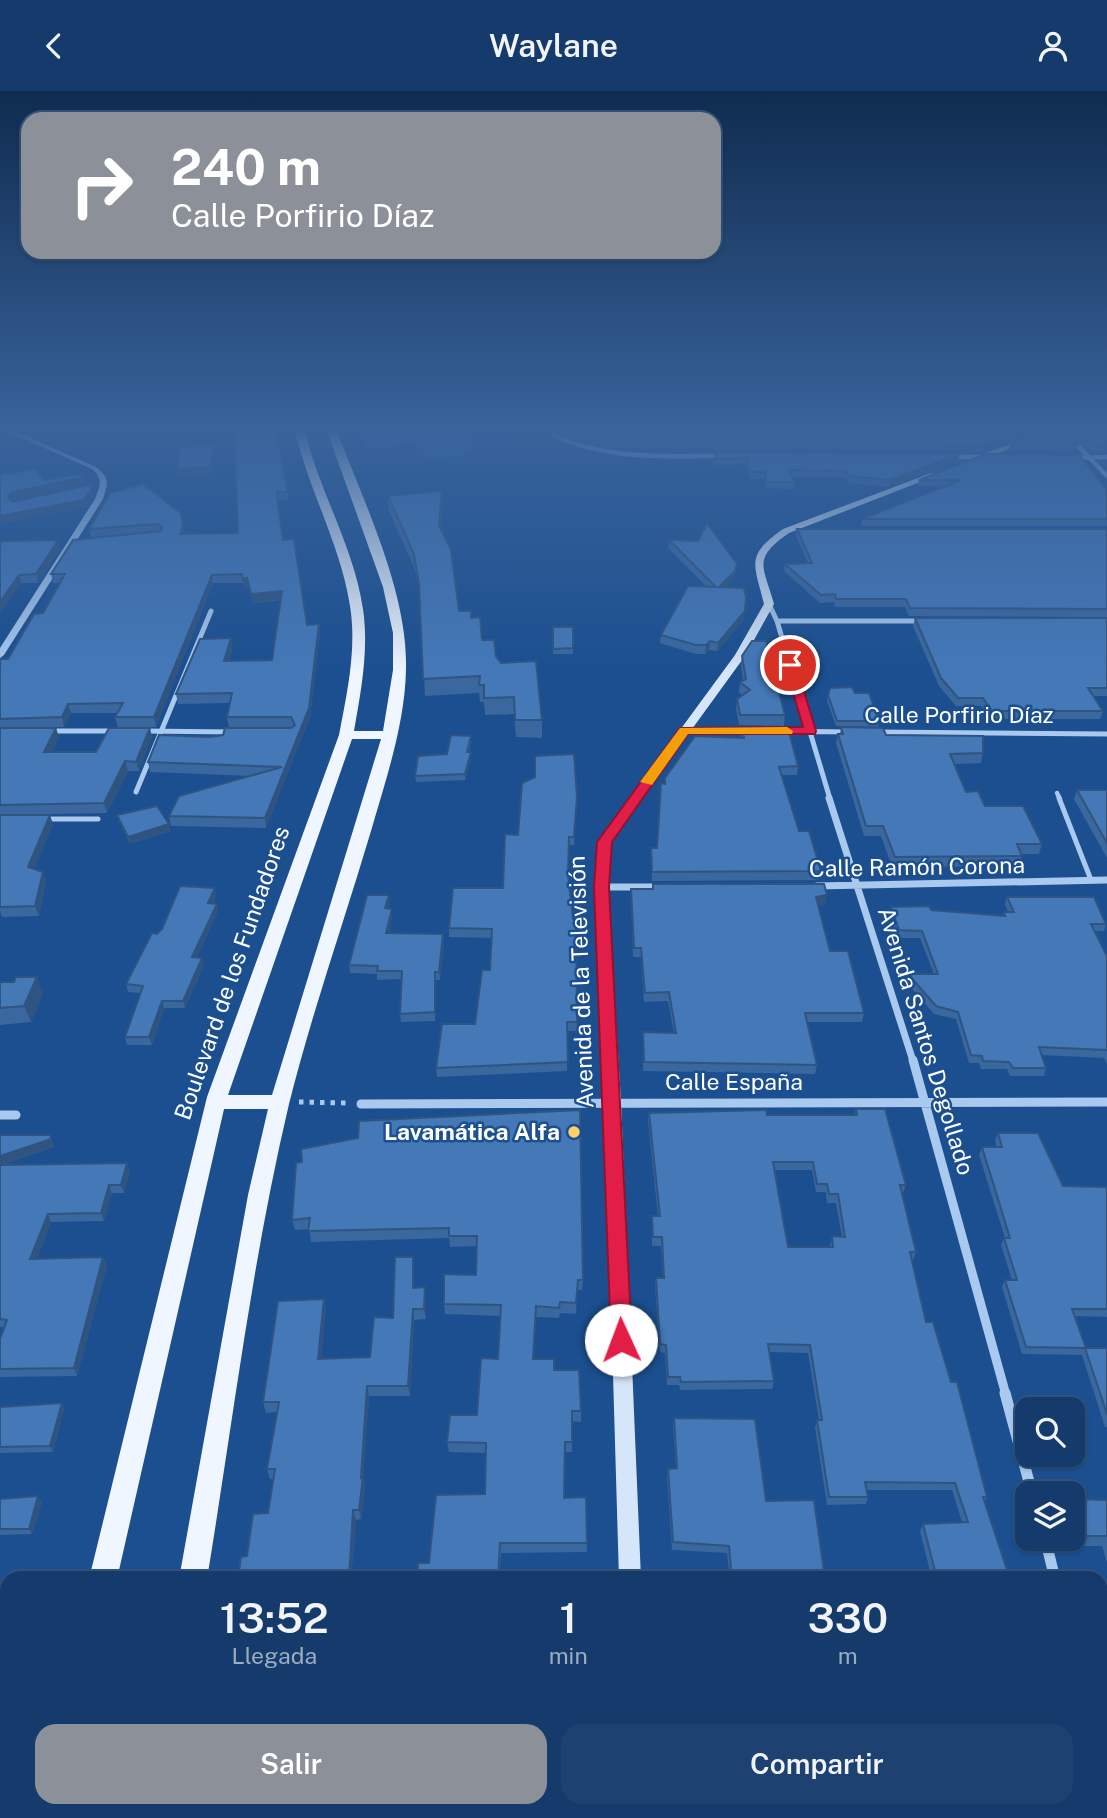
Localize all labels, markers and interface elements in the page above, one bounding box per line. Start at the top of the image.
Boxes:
icon: back [35,27,73,65]
text: Waylane [489,27,618,64]
icon: person [1034,27,1072,65]
text: 240 m [171,138,321,196]
icon: right [56,140,147,231]
text: Calle Porfirio Díaz [171,197,434,234]
pin [760,635,820,695]
icon: arrive [771,646,809,684]
street label: Calle Porfirio Díaz [864,701,1054,728]
street label: Boulevard de los Fundadores [169,823,295,1123]
street label: Calle Ramón Corona [809,851,1025,882]
street label: Avenida de la Televisión [563,855,598,1109]
street label: Avenida Santos Degollado [873,904,980,1178]
street label: Calle España [665,1068,803,1095]
place label: Lavamática Alfa [384,1118,560,1145]
marker: Lavamática Alfa [566,1124,582,1140]
position arrow [584,1303,658,1377]
map controls [1015,1397,1085,1551]
button: search [1015,1397,1085,1467]
button: layers [1015,1481,1085,1551]
text: 13:52 [220,1593,329,1642]
text: 1 [559,1593,577,1642]
text: 330 [808,1593,888,1642]
text: Llegada [231,1642,317,1669]
text: min [549,1642,588,1669]
text: m [838,1642,858,1669]
button: Salir [35,1724,547,1804]
button: Compartir [561,1724,1073,1804]

